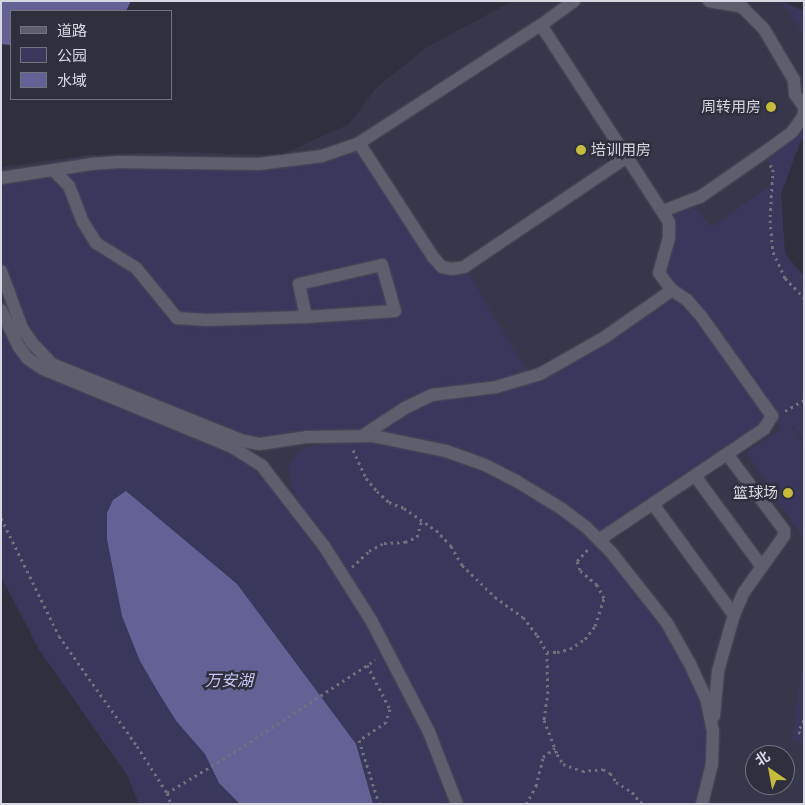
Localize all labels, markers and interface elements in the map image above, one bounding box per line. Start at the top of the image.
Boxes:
legend [10,10,172,100]
text: 道路 [57,22,87,39]
text: 公园 [57,47,87,64]
text: 水域 [57,72,87,89]
place label: 周转用房 [701,98,761,116]
marker: 周转用房 [765,101,777,113]
place label: 培训用房 [591,141,651,159]
marker: 培训用房 [575,144,587,156]
place label: 篮球场 [733,484,778,502]
marker: 篮球场 [782,487,794,499]
water label: 万安湖 [205,671,253,691]
north arrow [745,745,795,795]
text: 北 [752,748,773,769]

